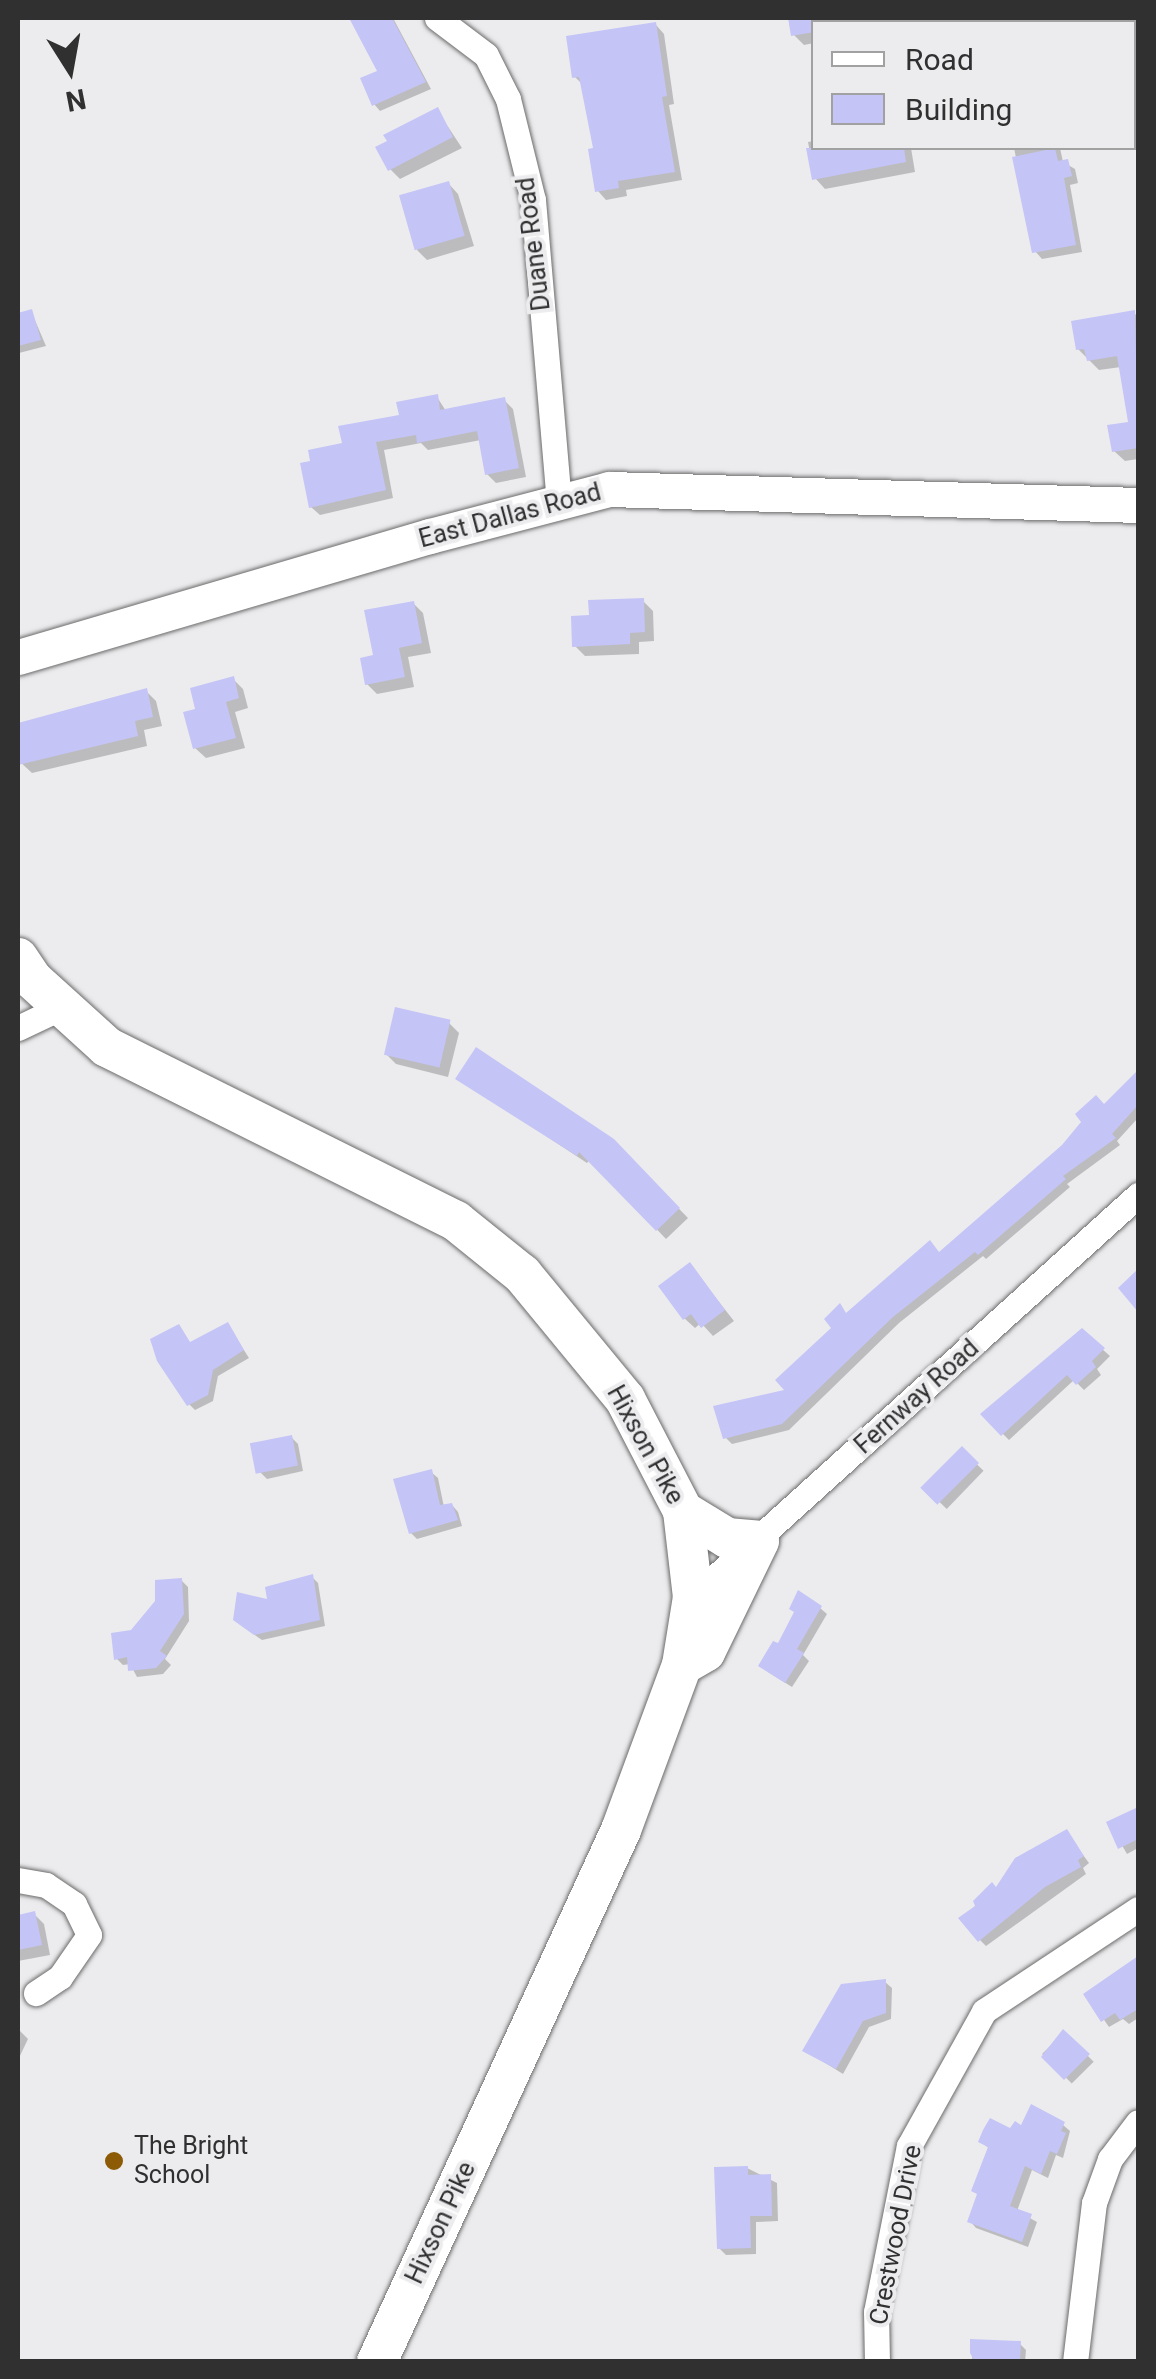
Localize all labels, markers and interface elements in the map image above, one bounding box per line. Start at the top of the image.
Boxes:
north arrow [20,20,120,120]
legend [811,20,1136,150]
text: Road [905,42,974,77]
text: N [63,82,89,118]
text: Building [905,92,1012,127]
street label: Duane Road [511,175,557,313]
street label: East Dallas Road [416,477,604,555]
street label: Fernway Road [849,1333,985,1461]
street label: Hixson Pike [600,1380,690,1510]
place label: The Bright School [134,2132,248,2191]
street label: Crestwood Drive [864,2143,928,2327]
marker: The Bright School [103,2150,125,2172]
street label: Hixson Pike [400,2157,482,2289]

